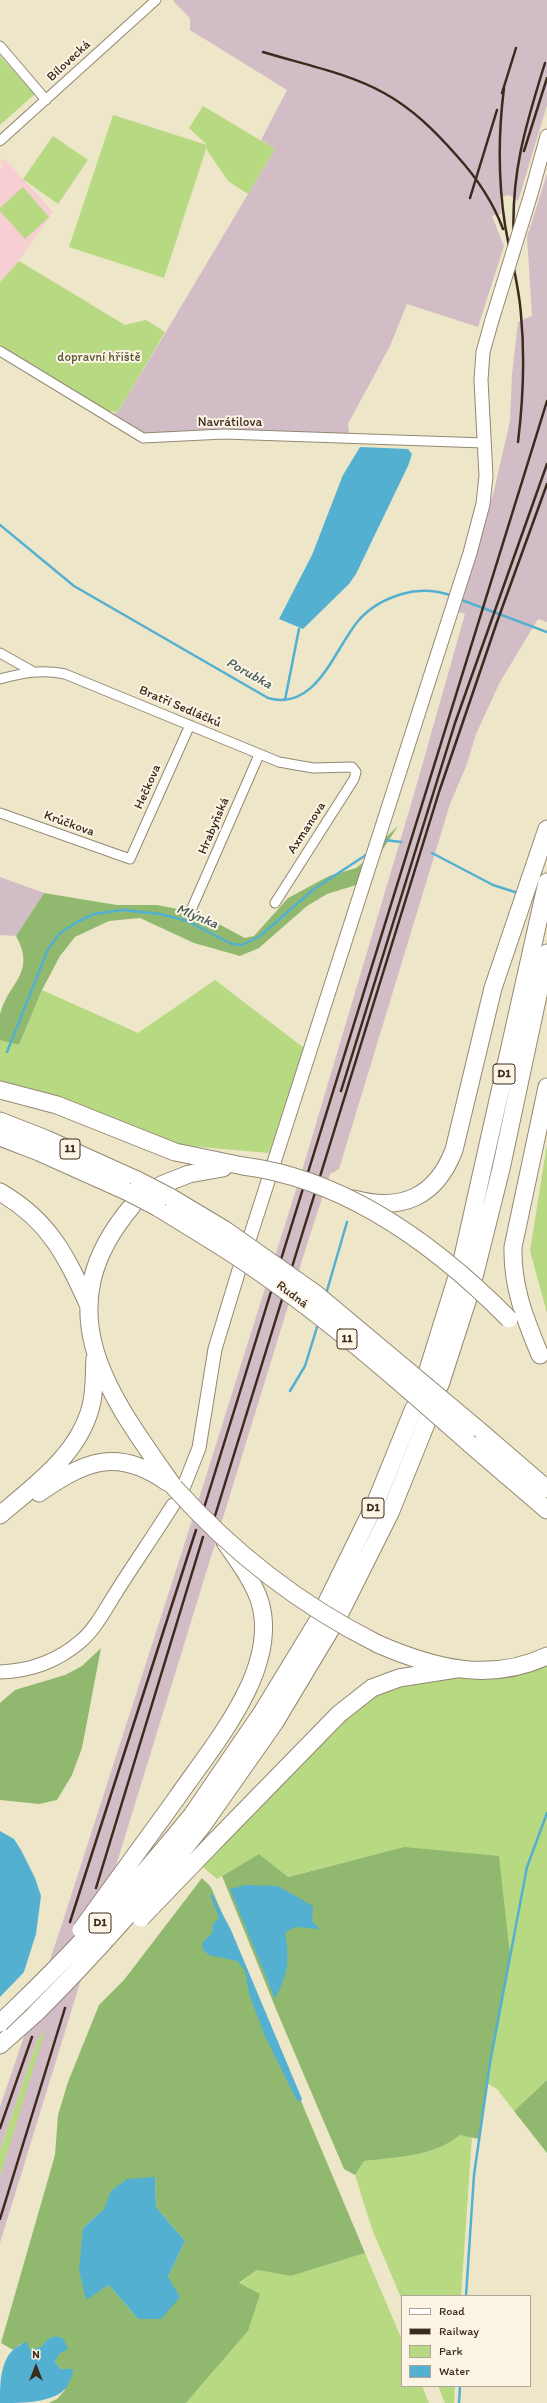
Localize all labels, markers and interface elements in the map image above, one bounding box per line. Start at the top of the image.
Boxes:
street label: Bílovecká [44,37,94,85]
park label: dopravní hřiště [57,350,141,366]
street label: Navrátilova [198,415,262,431]
water label: Porubka [223,655,275,693]
street label: Bratří Sedláčků [137,683,223,731]
street label: Hečkova [131,762,165,812]
street label: Hrabyňská [195,795,233,857]
street label: Axmanova [284,799,330,857]
street label: Krůčkova [42,808,96,840]
water label: Mlýnka [174,901,220,933]
road number: D1 [493,1064,515,1084]
road number: 11 [60,1139,80,1159]
street label: Rudná [273,1278,311,1312]
road number: 11 [337,1329,357,1349]
road number: D1 [362,1498,384,1518]
road number: D1 [89,1913,111,1933]
legend [401,2295,531,2387]
text: Road [439,2304,465,2318]
text: Railway [439,2324,479,2338]
text: Park [439,2344,463,2358]
north arrow [16,2347,56,2387]
text: N [32,2348,40,2361]
text: Water [439,2364,470,2378]

